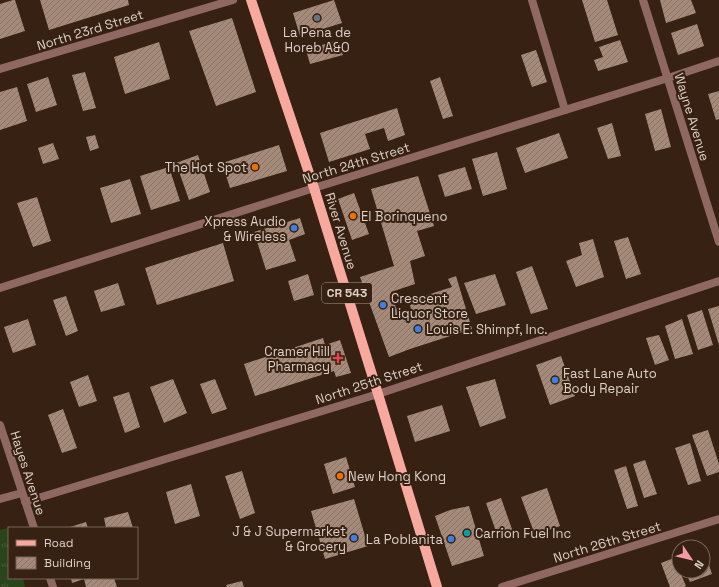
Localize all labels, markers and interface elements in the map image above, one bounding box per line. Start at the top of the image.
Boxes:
street label: North 23rd Street [35,6,145,54]
marker: La Pena de Horeb A&O [312,13,322,23]
place label: La Pena de Horeb A&O [283,24,351,56]
street label: Wayne Avenue [671,71,713,163]
street label: North 24th Street [300,139,412,187]
place label: The Hot Spot [165,159,247,176]
marker: The Hot Spot [250,162,260,172]
street label: River Avenue [321,190,361,272]
place label: El Borinqueno [361,208,448,225]
marker: El Borinqueno [348,211,358,221]
place label: Xpress Audio & Wireless [204,213,286,245]
marker: Xpress Audio & Wireless [289,223,299,233]
road number: CR 543 [322,283,372,303]
place label: Crescent Liquor Store [391,290,468,322]
marker: Crescent Liquor Store [378,300,388,310]
place label: Louis E. Shimpf, Inc. [426,321,548,338]
marker: Louis E. Shimpf, Inc. [413,324,423,334]
place label: Cramer Hill Pharmacy [264,343,330,375]
marker: Cramer Hill Pharmacy [333,353,343,363]
street label: North 25th Street [313,358,425,408]
place label: Fast Lane Auto Body Repair [563,365,657,397]
marker: Fast Lane Auto Body Repair [550,375,560,385]
street label: Hayes Avenue [6,429,50,517]
place label: New Hong Kong [348,468,446,485]
marker: New Hong Kong [335,471,345,481]
street label: North 26th Street [551,518,663,566]
place label: J & J Supermarket & Grocery [232,523,346,555]
place label: Carrion Fuel Inc [475,525,571,542]
legend [8,527,138,579]
marker: Carrion Fuel Inc [462,528,472,538]
place label: La Poblanita [366,531,444,548]
marker: J & J Supermarket & Grocery [349,533,359,543]
marker: La Poblanita [446,534,456,544]
text: Road [44,535,73,551]
north arrow [671,539,711,579]
text: Building [44,555,91,571]
text: N [691,558,707,572]

